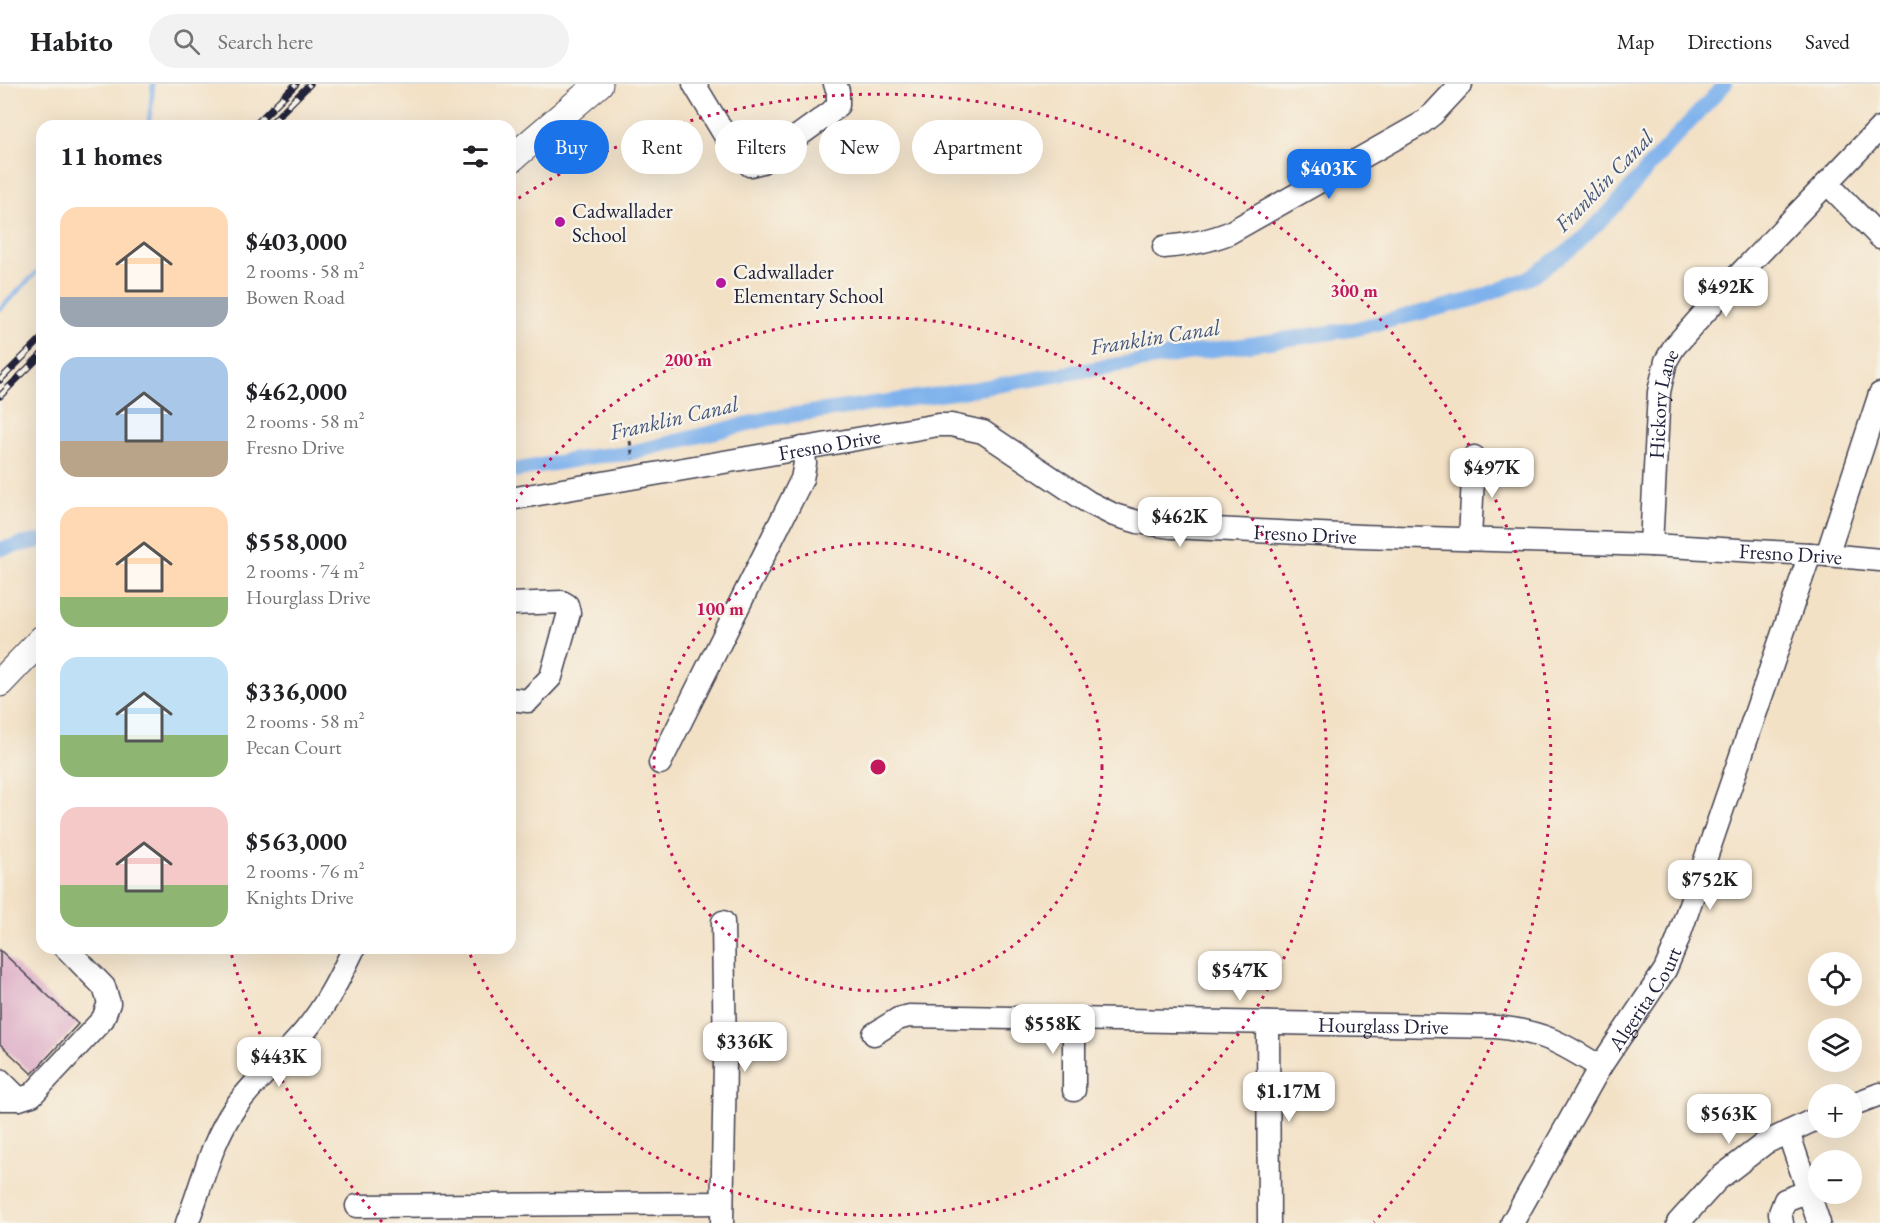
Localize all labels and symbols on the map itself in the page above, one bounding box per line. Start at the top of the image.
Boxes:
water label: Franklin Canal [1547,123,1660,239]
pin: $403K [1287,149,1371,200]
place label: Cadwallader School [572,197,673,248]
marker: Cadwallader School [553,215,567,229]
place label: Cadwallader Elementary School [733,258,884,309]
pin: $492K [1684,267,1768,318]
marker: Cadwallader Elementary School [714,276,728,290]
text: 300 m [1330,279,1378,302]
water label: Franklin Canal [1087,312,1223,362]
street label: Hickory Lane [1642,343,1684,460]
text: 200 m [664,348,712,371]
water label: Franklin Canal [606,389,742,447]
street label: Fresno Drive [776,422,883,466]
pin: $497K [1450,448,1534,499]
pin: $462K [1138,497,1222,548]
street label: Fresno Drive [1253,517,1357,549]
street label: Fresno Drive [1738,537,1844,570]
text: 100 m [696,597,744,620]
centre of rings [868,757,888,777]
pin: $752K [1668,860,1752,911]
street label: Algerita Court [1601,942,1687,1056]
pin: $547K [1198,951,1282,1002]
pin: $558K [1011,1004,1095,1055]
street label: Hourglass Drive [1318,1010,1449,1040]
pin: $336K [703,1022,787,1073]
pin: $443K [237,1037,321,1088]
pin: $1.17M [1240,1072,1338,1123]
pin: $563K [1687,1094,1771,1145]

